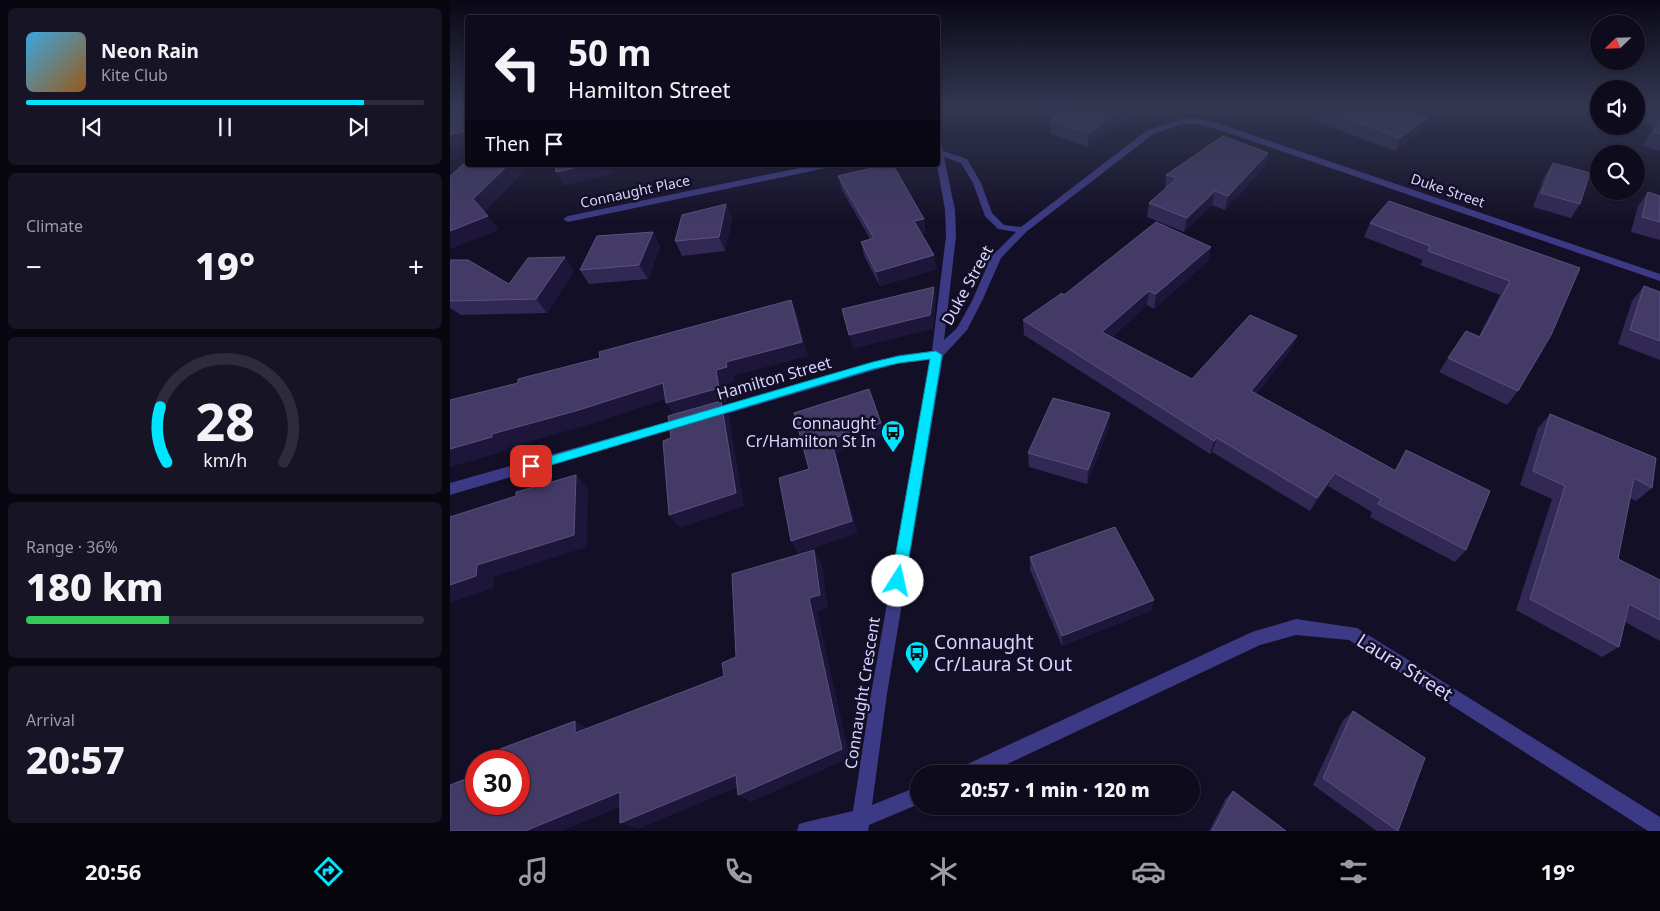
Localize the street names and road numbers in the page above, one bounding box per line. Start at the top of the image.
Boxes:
street label: Duke Street [1409,168,1487,212]
street label: Connaught Place [578,170,692,212]
street label: Duke Street [936,241,998,329]
street label: Hamilton Street [714,351,834,405]
street label: Connaught Crescent [839,615,885,771]
street label: Laura Street [1352,627,1458,707]

